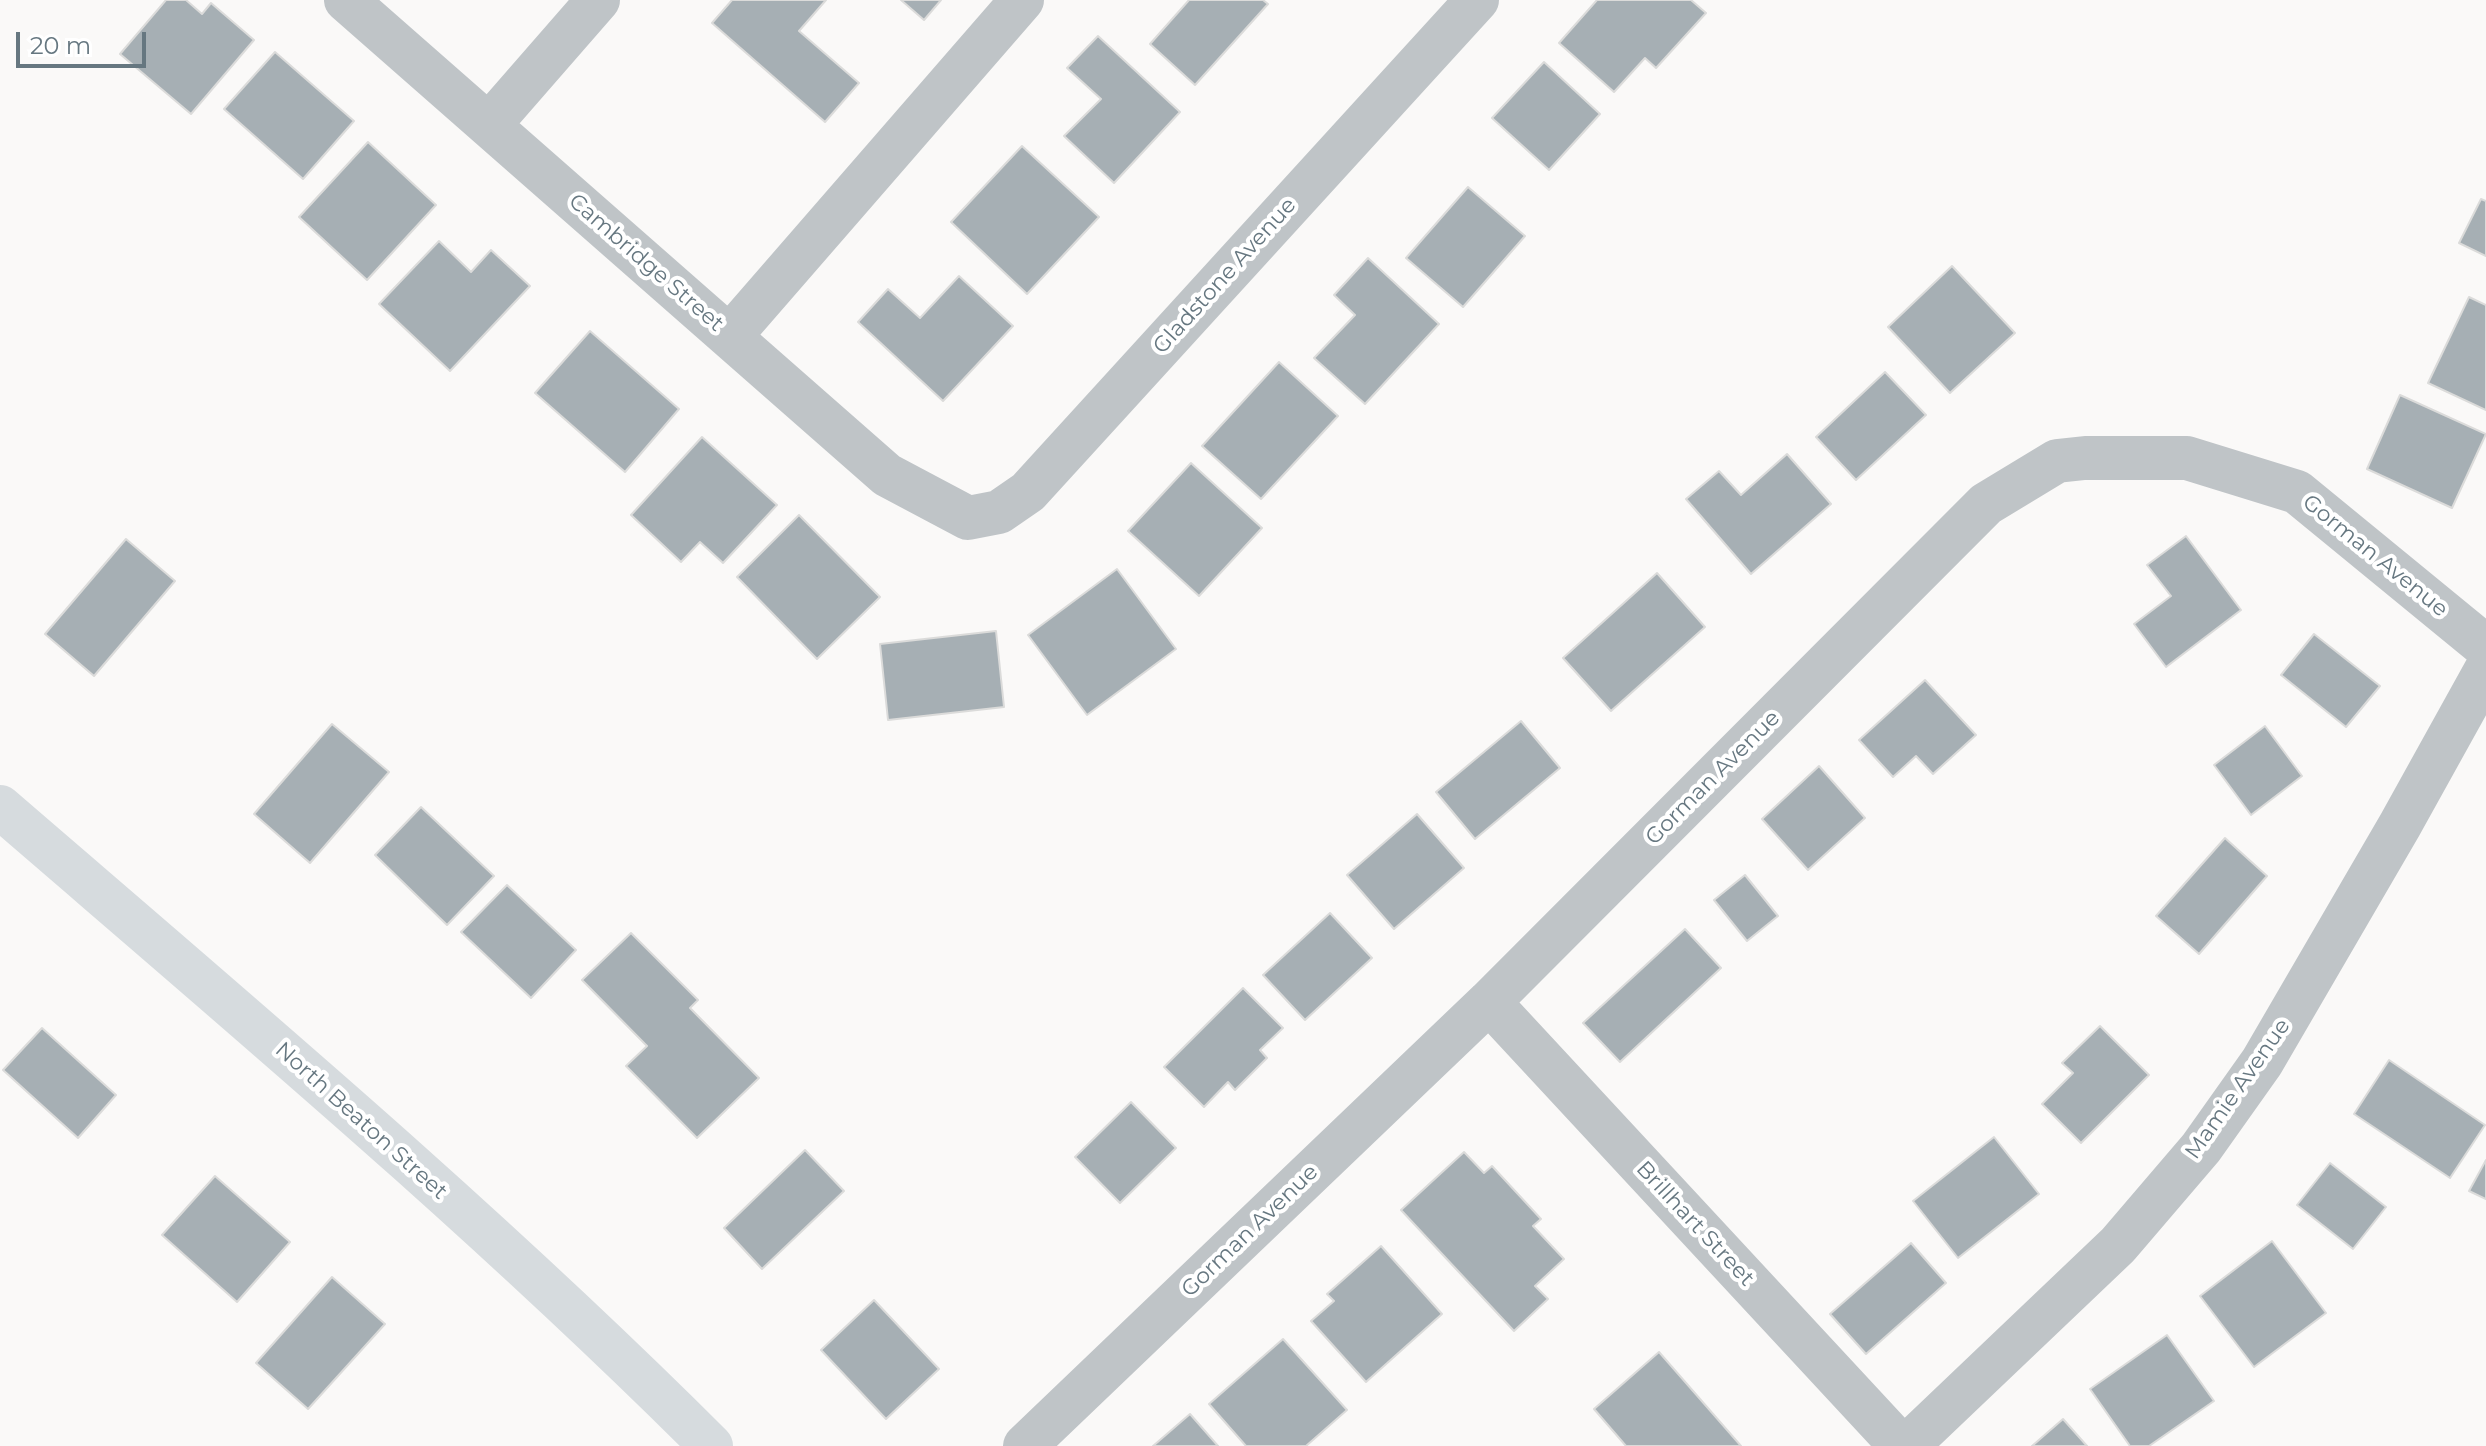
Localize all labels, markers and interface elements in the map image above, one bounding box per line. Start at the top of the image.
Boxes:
scale bar [20,16,150,66]
text: 20 m [30,31,91,60]
street label: Cambridge Street [563,188,729,338]
street label: Gladstone Avenue [1148,193,1302,359]
street label: Gorman Avenue [2297,489,2453,623]
street label: Gorman Avenue [1640,705,1786,851]
street label: Mamie Avenue [2180,1014,2296,1164]
street label: North Beaton Street [270,1037,452,1205]
street label: Brillhart Street [1630,1156,1760,1292]
street label: Gorman Avenue [1176,1159,1324,1303]

